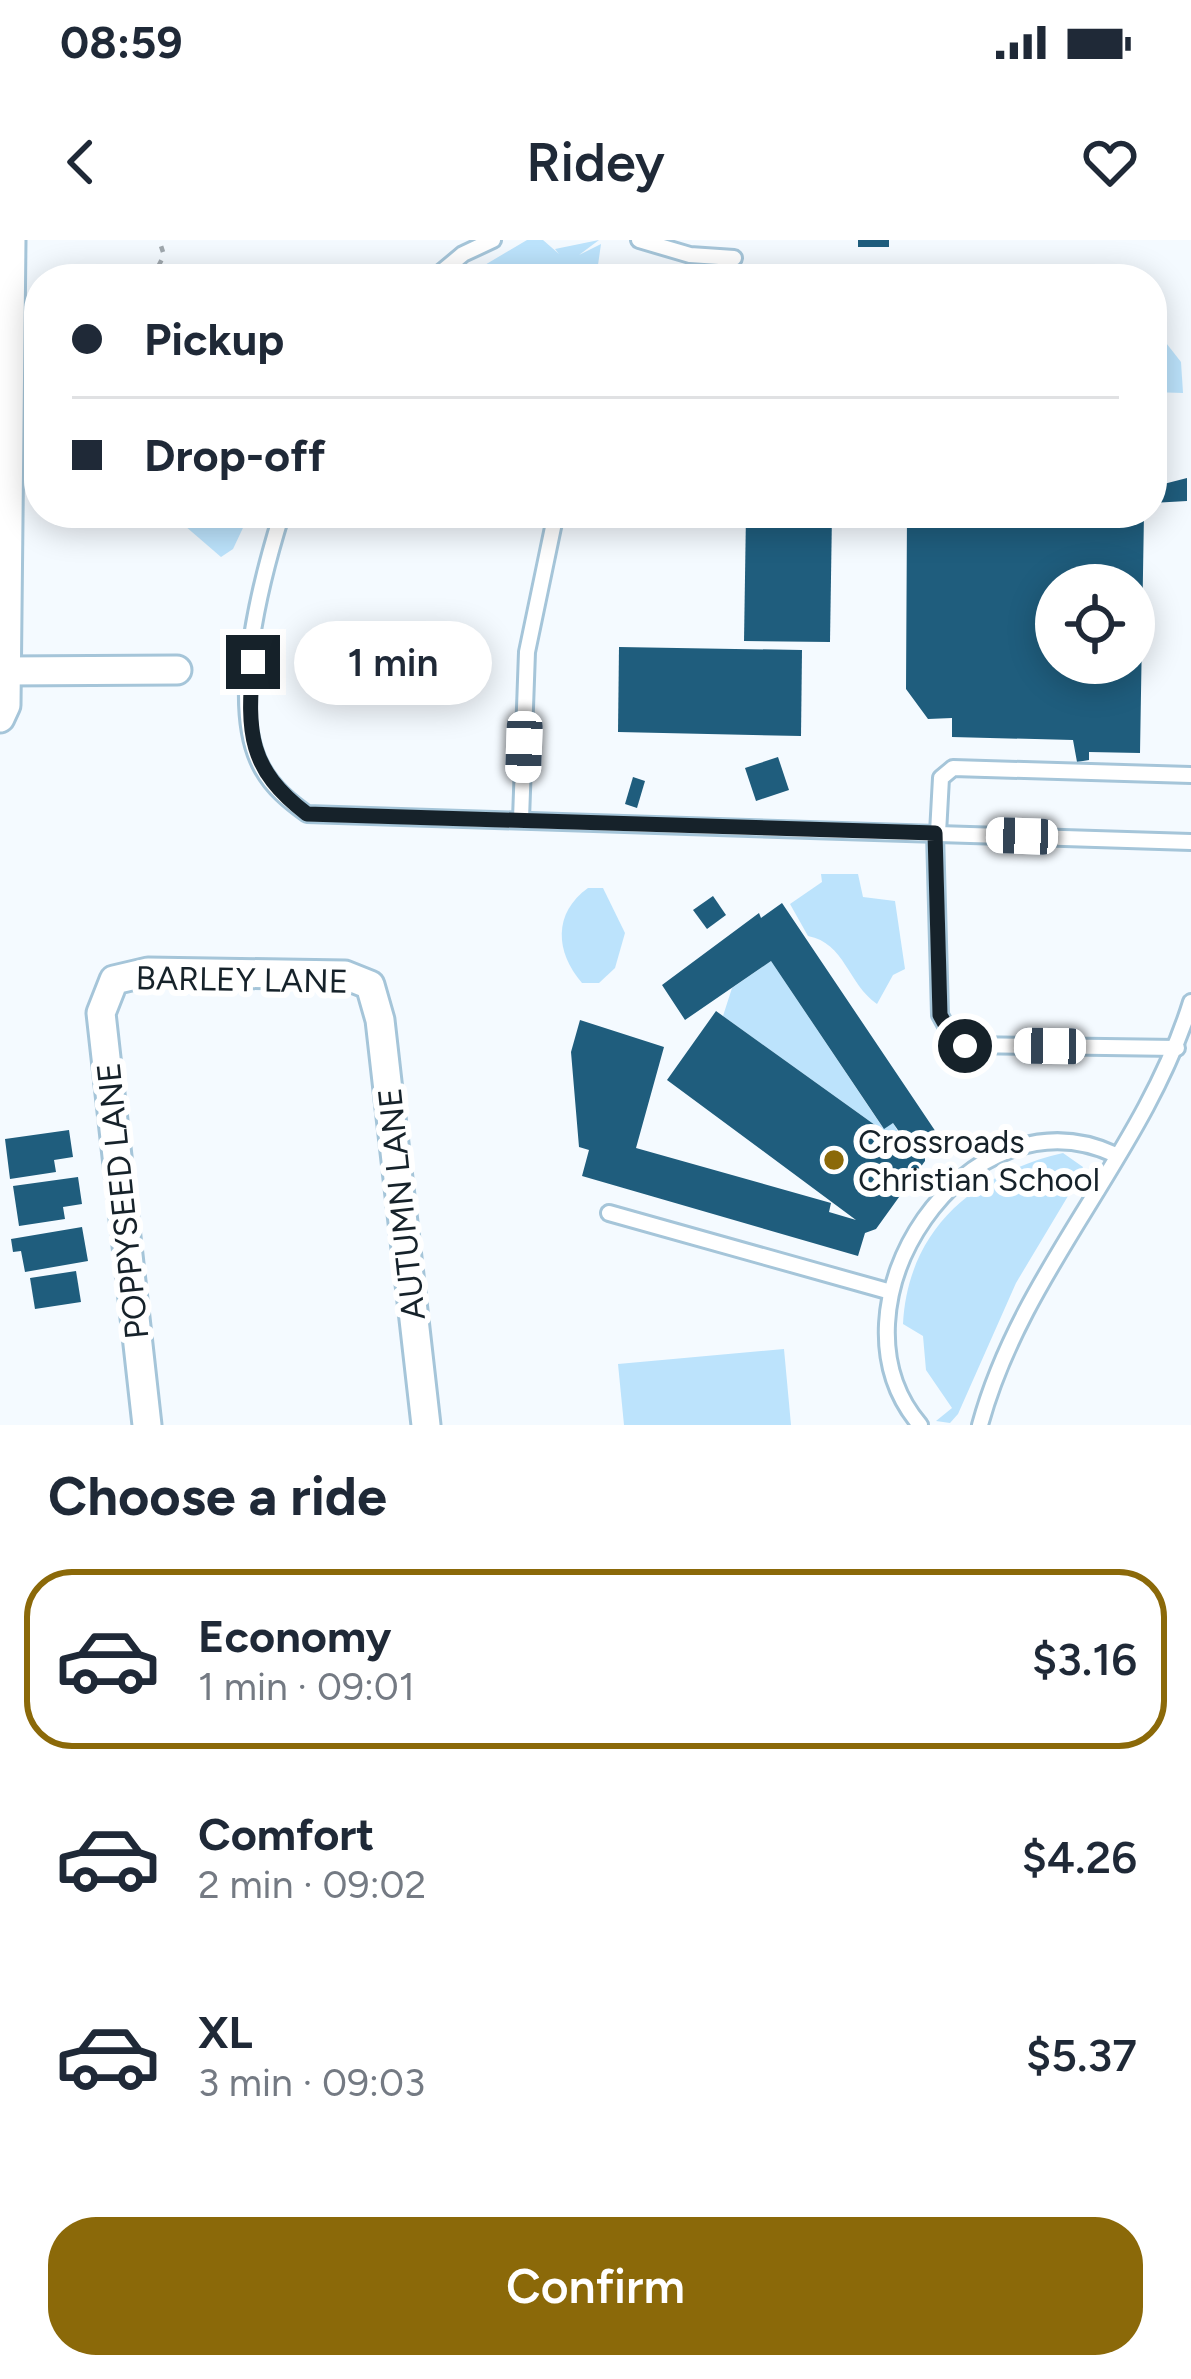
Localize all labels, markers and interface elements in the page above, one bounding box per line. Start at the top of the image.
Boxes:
text: 08:59 [60,15,183,69]
icon: back [48,129,114,195]
icon: heart [1077,129,1143,195]
text: Ridey [526,130,665,195]
text: Pickup [144,312,284,366]
text: Drop-off [144,428,326,482]
map controls [1035,564,1155,684]
button: locate [1035,564,1155,684]
callout: 1 min [295,620,493,704]
route end [226,635,280,689]
text: 1 min [347,639,439,686]
car [505,710,543,784]
car [985,817,1059,855]
street label: BARLEY LANE [135,958,349,1001]
route start [938,1019,992,1073]
car [1014,1027,1086,1065]
street label: POPPYSEED LANE [89,1061,156,1341]
street label: AUTUMN LANE [370,1086,433,1322]
place label: Crossroads Christian School [858,1122,1100,1199]
marker: Crossroads Christian School [821,1147,847,1173]
text: Choose a ride [48,1464,387,1529]
icon: car [54,1605,162,1713]
text: Economy [198,1609,391,1663]
text: $3.16 [1032,1632,1137,1686]
text: 1 min · 09:01 [198,1663,415,1710]
icon: car [54,1803,162,1911]
text: Comfort [198,1807,374,1861]
text: $4.26 [1022,1830,1137,1884]
text: 2 min · 09:02 [198,1861,426,1908]
icon: car [54,2001,162,2109]
text: XL [198,2005,253,2059]
text: $5.37 [1026,2028,1137,2082]
text: 3 min · 09:03 [198,2059,425,2106]
button: Confirm [48,2217,1143,2355]

